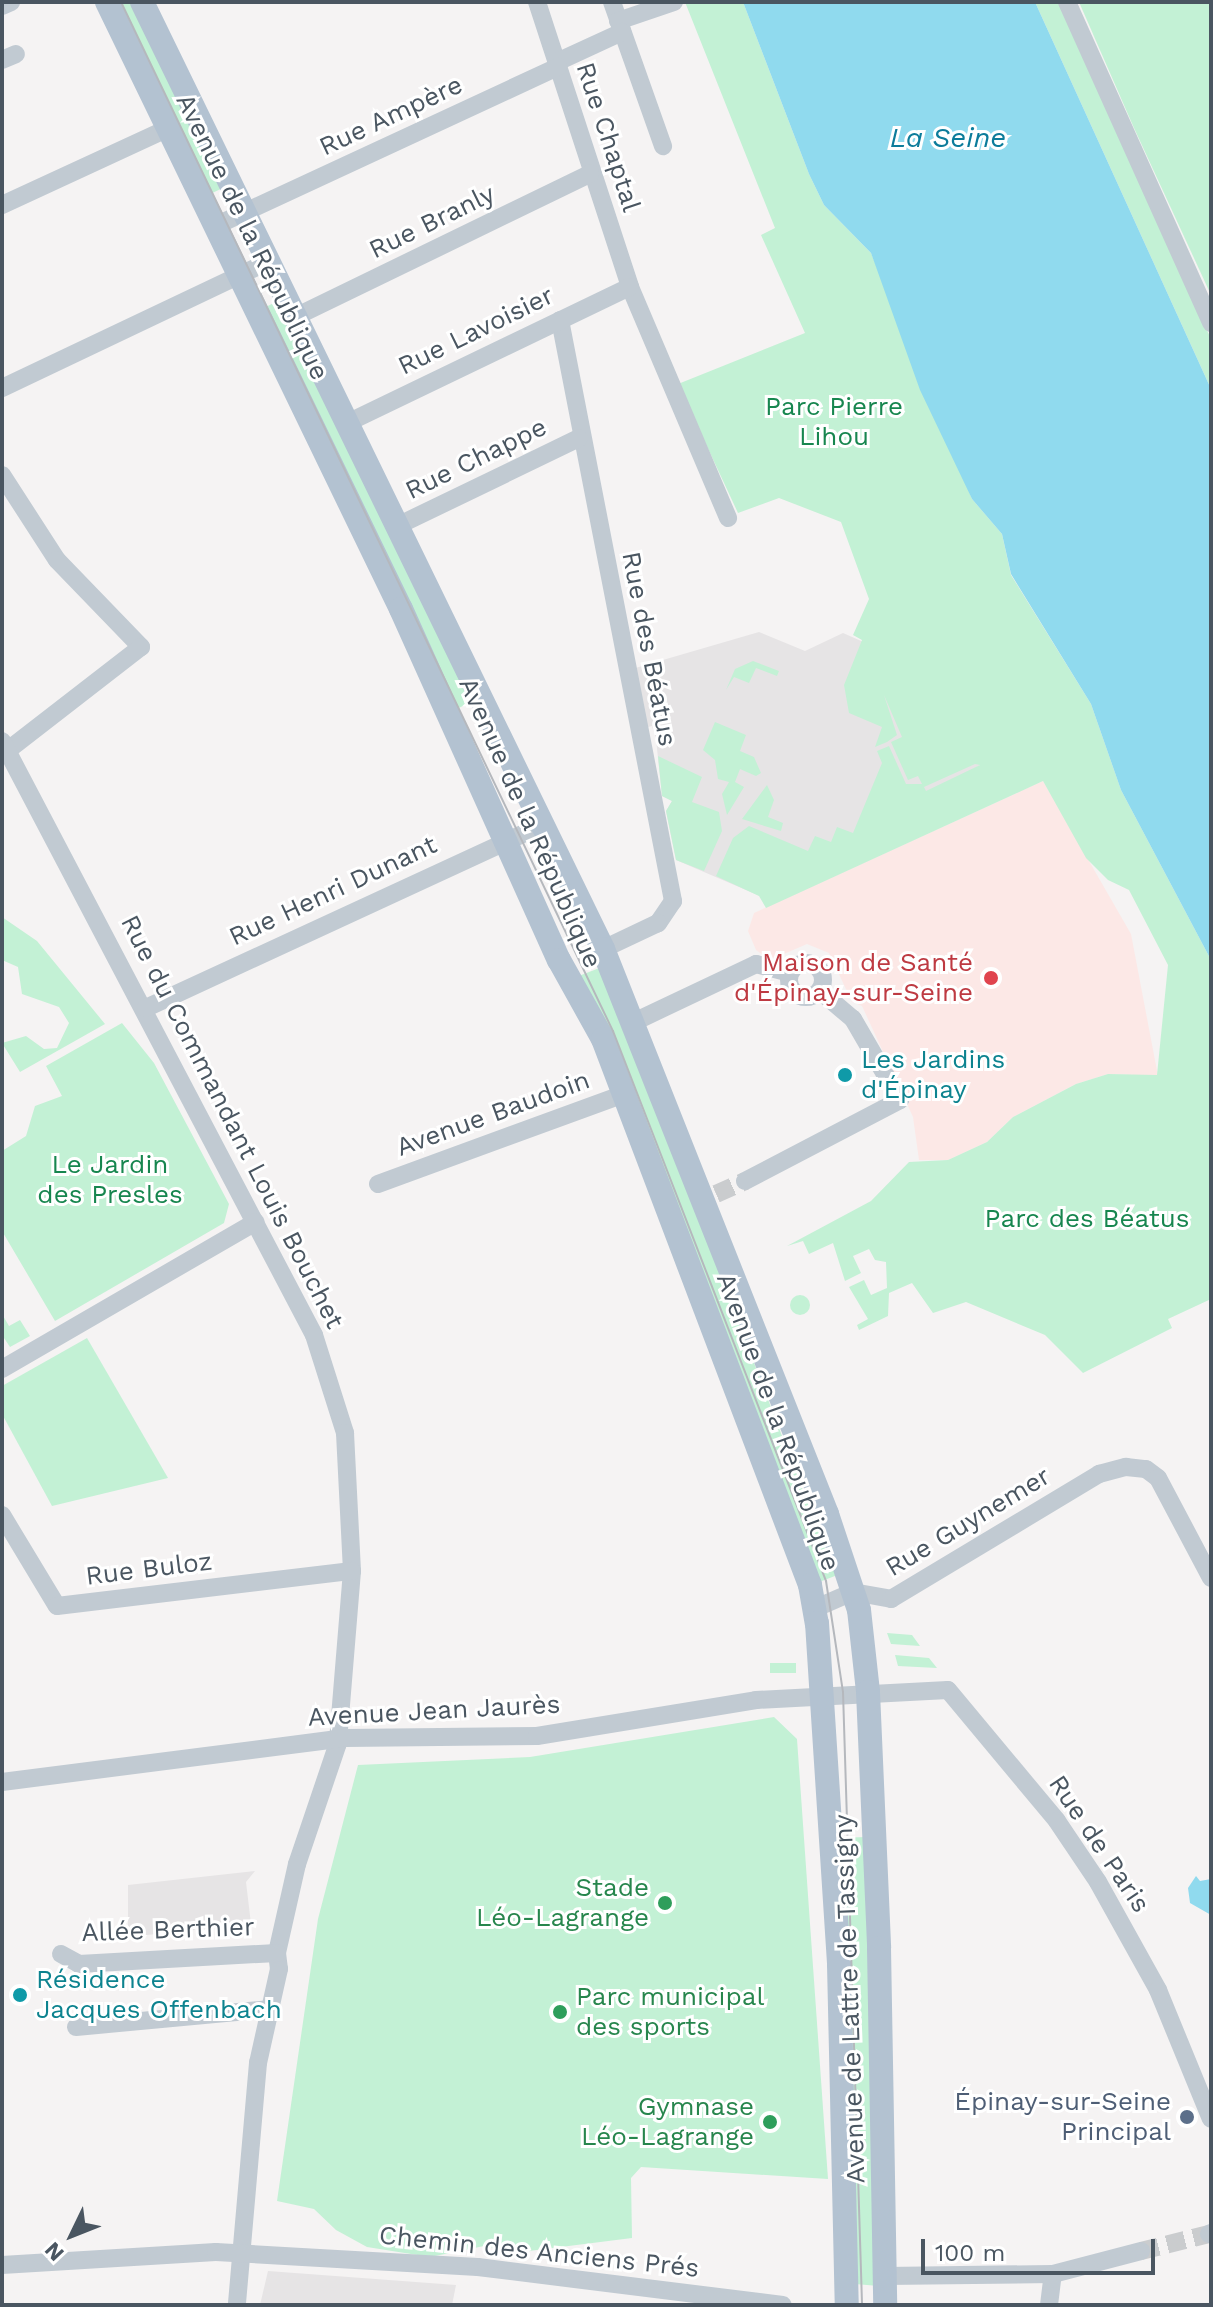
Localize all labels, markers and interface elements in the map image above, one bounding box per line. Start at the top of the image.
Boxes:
street label: Rue Chaptal [569,58,647,216]
street label: Rue Ampère [314,69,468,163]
street label: Avenue de la République [169,88,335,386]
water label: La Seine [890,121,1006,155]
street label: Rue Branly [364,178,500,266]
street label: Rue Lavoisier [393,280,559,382]
park label: Parc Pierre Lihou [765,391,903,452]
street label: Rue Chappe [400,411,552,507]
street label: Rue des Béatus [615,549,683,749]
street label: Avenue de la République [452,673,608,973]
street label: Rue Henri Dunant [224,829,442,953]
street label: Rue du Commandant Louis Bouchet [114,910,350,1334]
place label: Maison de Santé d'Épinay-sur-Seine [734,947,973,1008]
marker: Maison de Santé d'Épinay-sur-Seine [980,967,1002,989]
place label: Les Jardins d'Épinay [861,1044,1006,1106]
street label: Avenue Baudoin [392,1065,594,1163]
marker: Les Jardins d'Épinay [836,1066,854,1084]
park label: Le Jardin des Presles [37,1149,183,1210]
park label: Parc des Béatus [985,1203,1189,1235]
street label: Avenue de la République [709,1269,847,1575]
street label: Rue Guynemer [880,1461,1056,1583]
street label: Rue Buloz [84,1546,214,1592]
street label: Avenue Jean Jaurès [306,1689,562,1733]
street label: Rue de Paris [1042,1769,1156,1919]
street label: Avenue de Lattre de Tassigny [828,1813,872,2185]
place label: Stade Léo-Lagrange [476,1872,649,1934]
marker: Stade Léo-Lagrange [656,1894,674,1912]
street label: Allée Berthier [81,1911,255,1949]
place label: Résidence Jacques Offenbach [36,1964,282,2026]
place label: Parc municipal des sports [576,1981,764,2042]
marker: Résidence Jacques Offenbach [11,1986,29,2004]
marker: Parc municipal des sports [551,2003,569,2021]
place label: Épinay-sur-Seine Principal [954,2086,1171,2148]
place label: Gymnase Léo-Lagrange [581,2091,754,2152]
marker: Épinay-sur-Seine Principal [1178,2108,1196,2126]
marker: Gymnase Léo-Lagrange [761,2113,779,2131]
north arrow [32,2195,112,2275]
street label: Chemin des Anciens Prés [377,2220,701,2284]
scale bar [925,2223,1159,2273]
text: N [39,2237,69,2266]
text: 100 m [935,2239,1005,2267]

